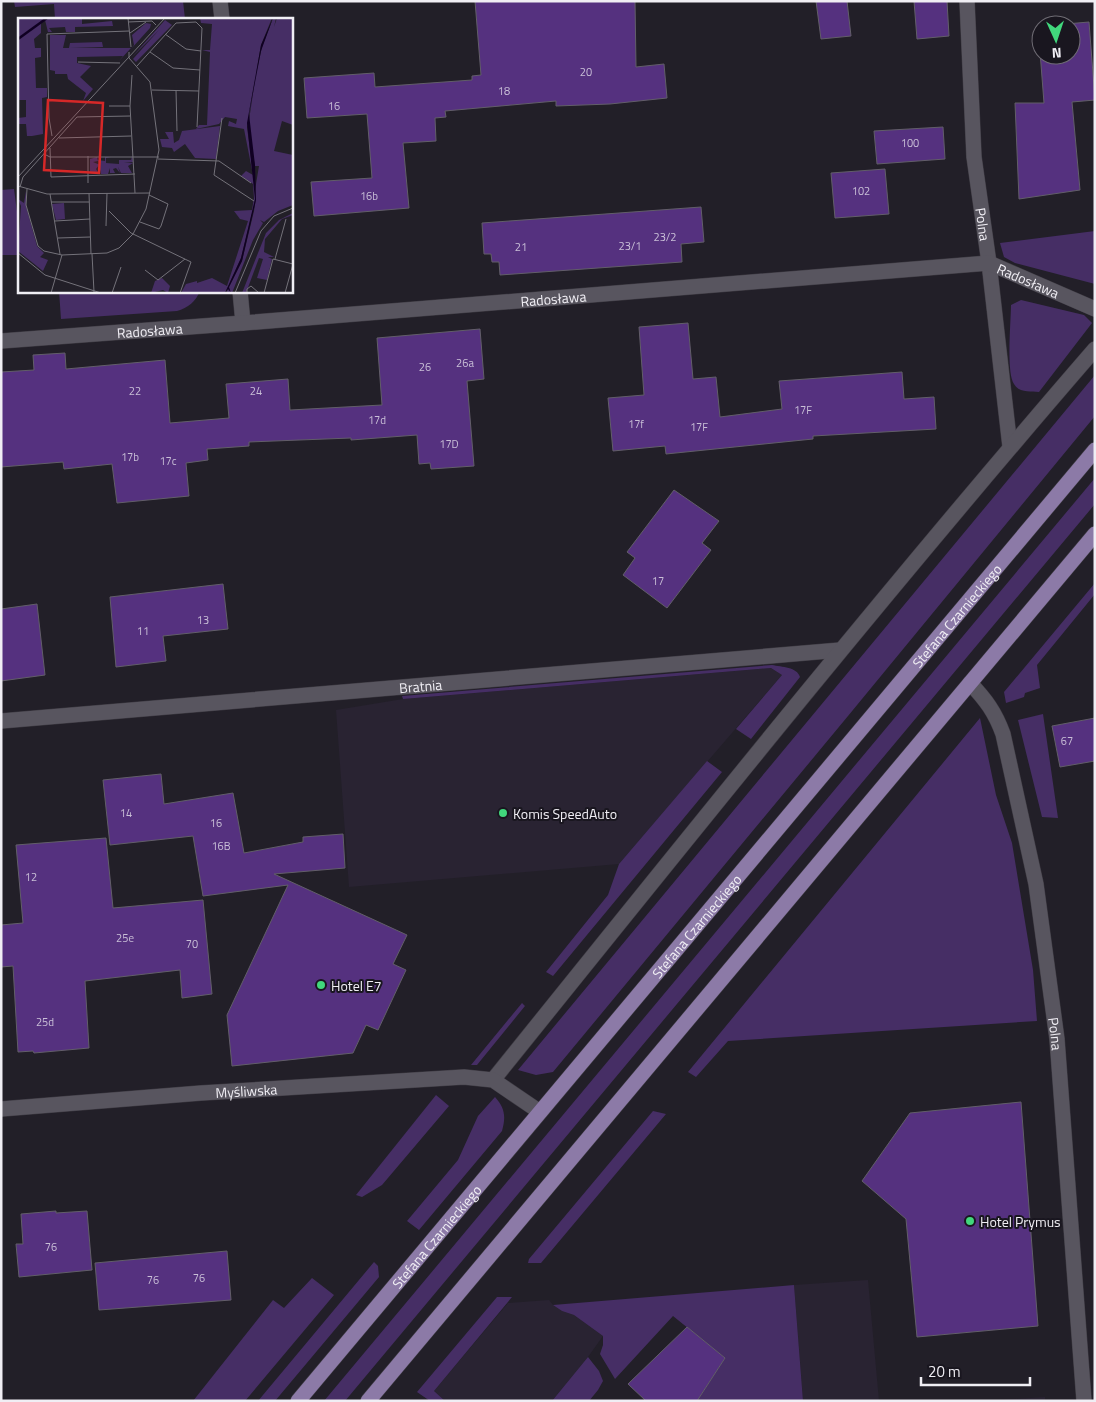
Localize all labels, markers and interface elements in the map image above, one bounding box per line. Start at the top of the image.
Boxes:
north arrow [1031,15,1081,65]
inset map [18,18,292,292]
text: N [1051,43,1062,64]
house number: 20 [580,64,592,80]
house number: 18 [498,83,510,99]
house number: 16 [328,98,340,114]
house number: 100 [901,135,919,151]
house number: 102 [852,183,870,199]
house number: 16b [360,188,378,204]
street label: Polna [971,206,996,242]
house number: 23/2 [653,229,677,245]
house number: 23/1 [618,238,642,254]
house number: 21 [515,239,527,255]
street label: Radosława [994,257,1063,303]
street label: Radosława [520,285,587,311]
street label: Radosława [116,317,183,343]
house number: 26a [456,355,474,371]
house number: 26 [419,359,431,375]
house number: 22 [129,383,141,399]
house number: 24 [250,383,262,399]
house number: 17F [794,402,812,418]
house number: 17d [368,412,386,428]
house number: 17f [628,416,644,432]
house number: 17F [690,419,708,435]
house number: 17D [439,436,459,452]
house number: 17b [121,449,139,465]
house number: 17c [159,453,177,469]
street label: Stefana Czarnieckiego [907,559,1006,672]
house number: 17 [652,573,664,589]
house number: 13 [197,612,209,628]
house number: 11 [137,623,149,639]
street label: Bratnia [398,673,443,698]
house number: 67 [1061,733,1073,749]
place label: Komis SpeedAuto [513,803,617,824]
house number: 14 [120,805,132,821]
marker: Komis SpeedAuto [497,807,509,819]
house number: 16 [210,815,222,831]
house number: 16B [211,838,231,854]
house number: 12 [25,869,37,885]
street label: Stefana Czarnieckiego [646,869,746,982]
house number: 25e [116,930,134,946]
house number: 70 [186,936,198,952]
place label: Hotel E7 [331,975,382,996]
marker: Hotel E7 [315,979,327,991]
house number: 25d [36,1014,54,1030]
street label: Polna [1044,1016,1068,1051]
street label: Myśliwska [215,1078,278,1103]
street label: Stefana Czarnieckiego [386,1180,486,1293]
place label: Hotel Prymus [980,1211,1061,1232]
marker: Hotel Prymus [964,1215,976,1227]
house number: 76 [45,1239,57,1255]
house number: 76 [193,1270,205,1286]
house number: 76 [147,1272,159,1288]
scale bar [921,1354,1030,1386]
text: 20 m [928,1360,961,1383]

